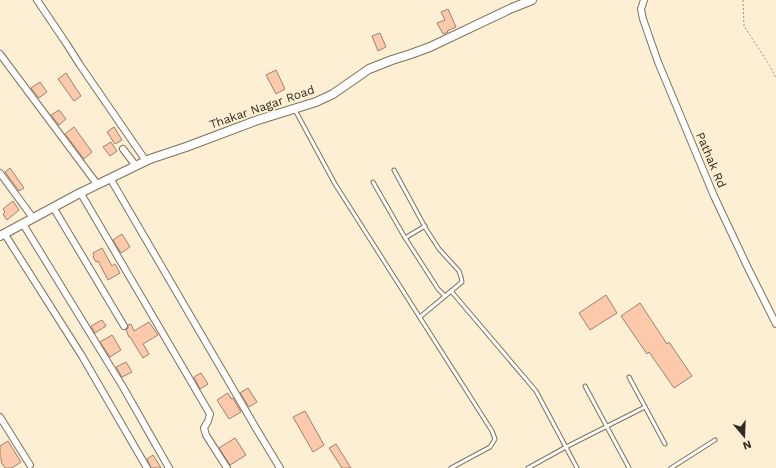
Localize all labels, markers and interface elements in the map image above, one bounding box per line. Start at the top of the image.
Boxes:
street label: Thakar Nagar Road [208,82,316,132]
street label: Pathak Rd [693,130,729,190]
north arrow [724,416,764,456]
text: N [741,438,753,452]

